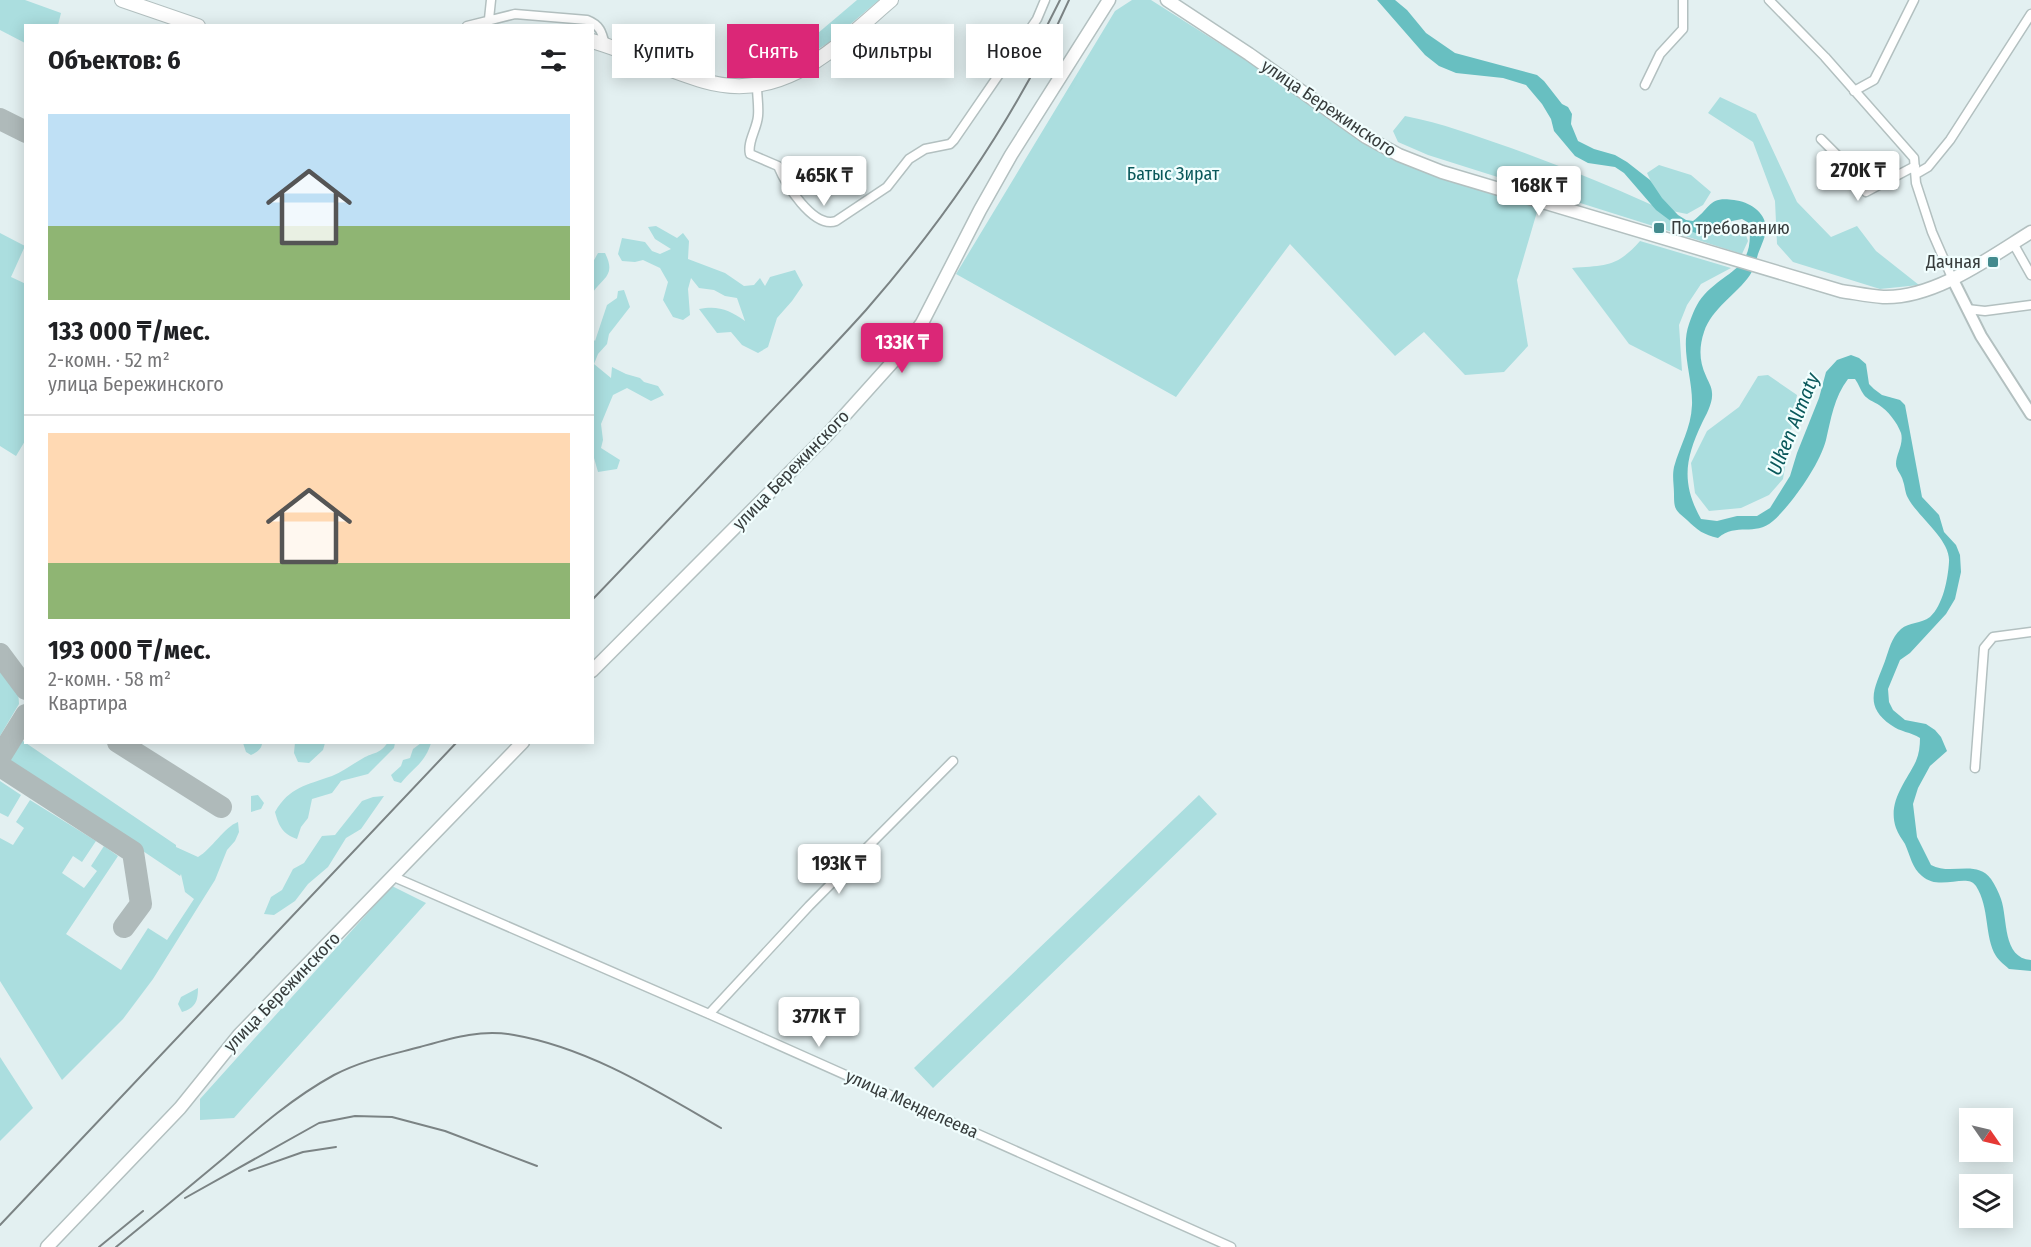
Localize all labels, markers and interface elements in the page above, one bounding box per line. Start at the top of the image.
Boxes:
chip: Купить [612,24,715,78]
chip: Снять [727,24,819,78]
chip: Фильтры [831,24,954,78]
chip: Новое [966,24,1063,78]
icon: filters [537,44,570,77]
text: Объектов: 6 [48,45,181,76]
street label: улица Бережинского [1257,55,1401,161]
pin: 270K ₸ [1809,151,1907,202]
icon: home [255,153,363,261]
pin: 465K ₸ [775,156,873,207]
text: 270K ₸ [1830,158,1886,182]
text: 465K ₸ [795,163,853,187]
park label: Батыс Зират [1127,163,1220,185]
pin: 168K ₸ [1490,166,1588,217]
text: 168K ₸ [1511,173,1567,197]
place label: По требованию [1671,217,1790,239]
marker: По требованию [1652,221,1666,235]
place label: Дачная [1925,251,1981,273]
marker: Дачная [1986,255,2000,269]
text: 133 000 ₸/мес. [48,316,210,347]
pin: 133K ₸ [853,323,951,374]
text: 133K ₸ [875,330,929,354]
text: 2-комн. · 52 m² [48,348,170,372]
water label: Ulken Almaty [1762,368,1825,479]
text: улица Бережинского [48,372,224,396]
street label: улица Бережинского [728,405,854,535]
icon: home [255,472,363,580]
text: 193 000 ₸/мес. [48,635,211,666]
text: 2-комн. · 58 m² [48,667,171,691]
text: Квартира [48,691,128,715]
pin: 193K ₸ [790,844,888,895]
text: 193K ₸ [812,851,866,875]
street label: улица Бережинского [219,927,345,1057]
pin: 377K ₸ [770,997,868,1048]
text: 377K ₸ [792,1004,846,1028]
street label: улица Менделеева [842,1065,982,1143]
north arrow [1959,1108,2013,1162]
map controls [1959,1108,2013,1228]
button: layers [1959,1174,2013,1228]

